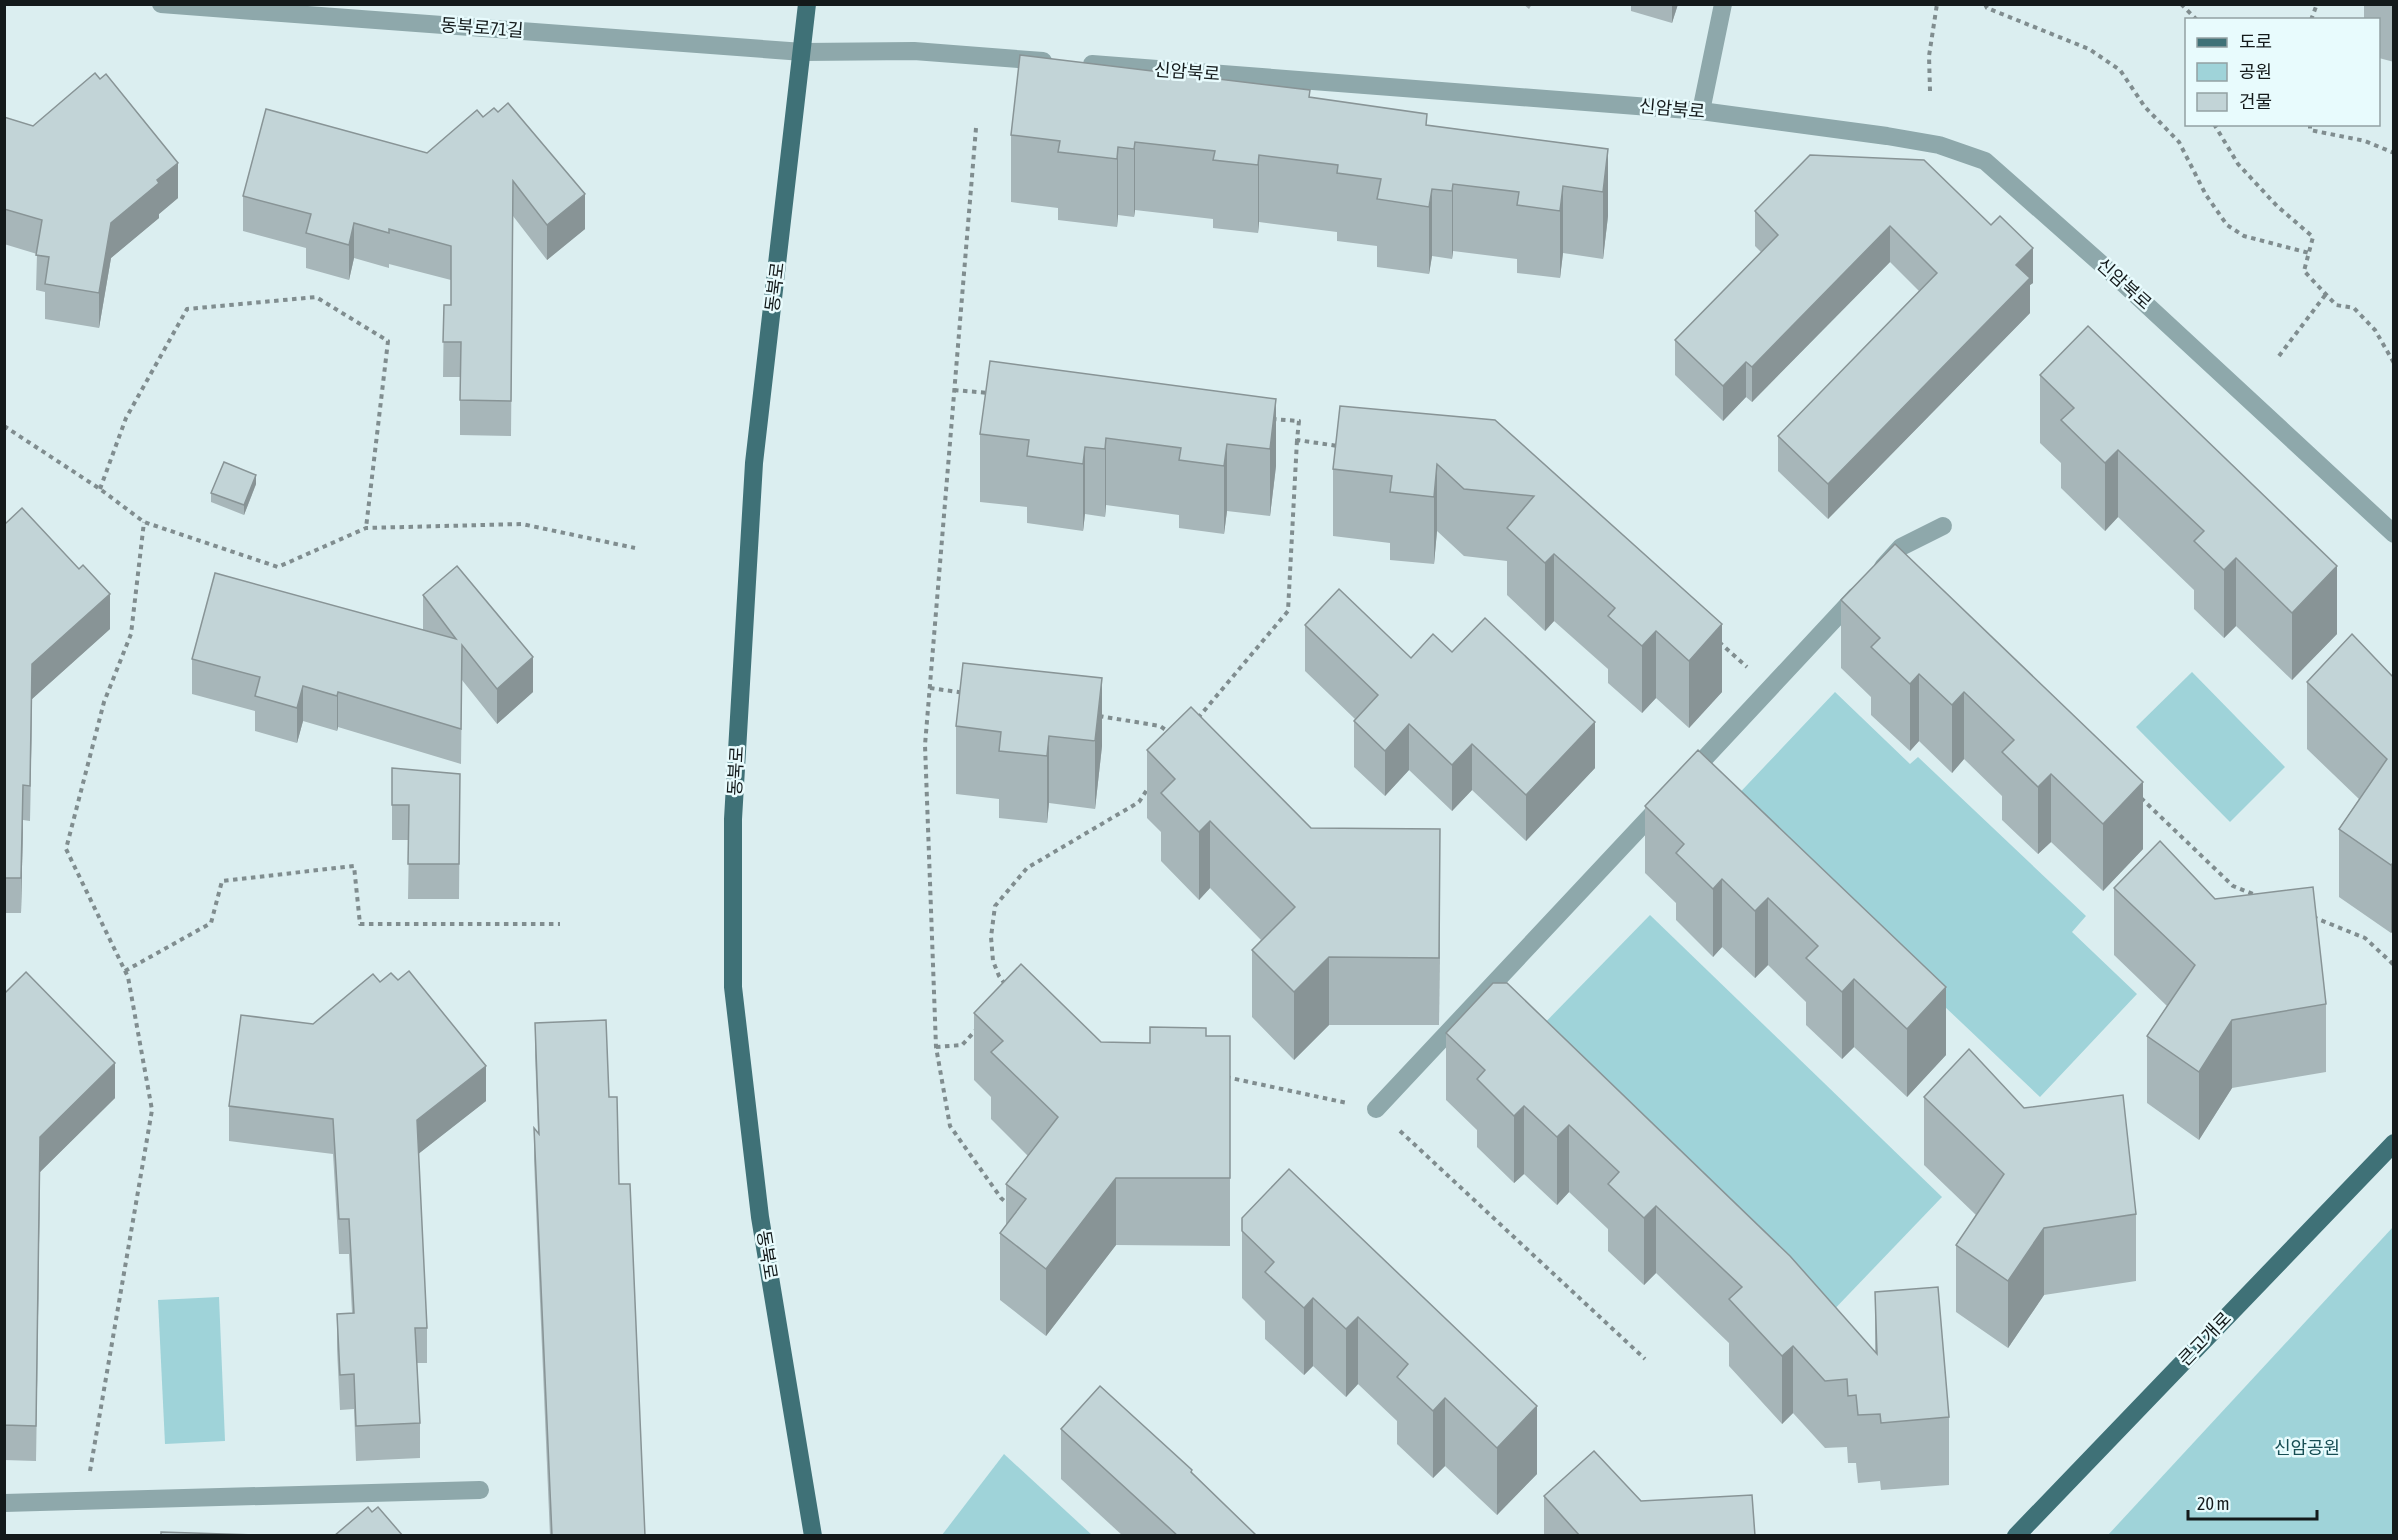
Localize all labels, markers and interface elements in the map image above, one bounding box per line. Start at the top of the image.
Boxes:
street label: 동북로71길 [440,14,524,41]
legend [2185,18,2380,126]
text: 도로 [2239,31,2272,52]
street label: 신암북로 [1153,59,1221,84]
text: 공원 [2239,61,2272,82]
text: 건물 [2239,91,2272,112]
street label: 신암북로 [1638,95,1706,122]
street label: 신암북로 [2093,254,2156,314]
street label: 동북로 [761,261,788,313]
street label: 동북로 [724,746,747,796]
street label: 동북로 [753,1229,782,1281]
street label: 큰고개로 [2174,1308,2235,1370]
park label: 신암공원 [2274,1437,2340,1458]
scale bar [2188,1483,2317,1521]
text: 20 m [2197,1493,2229,1514]

